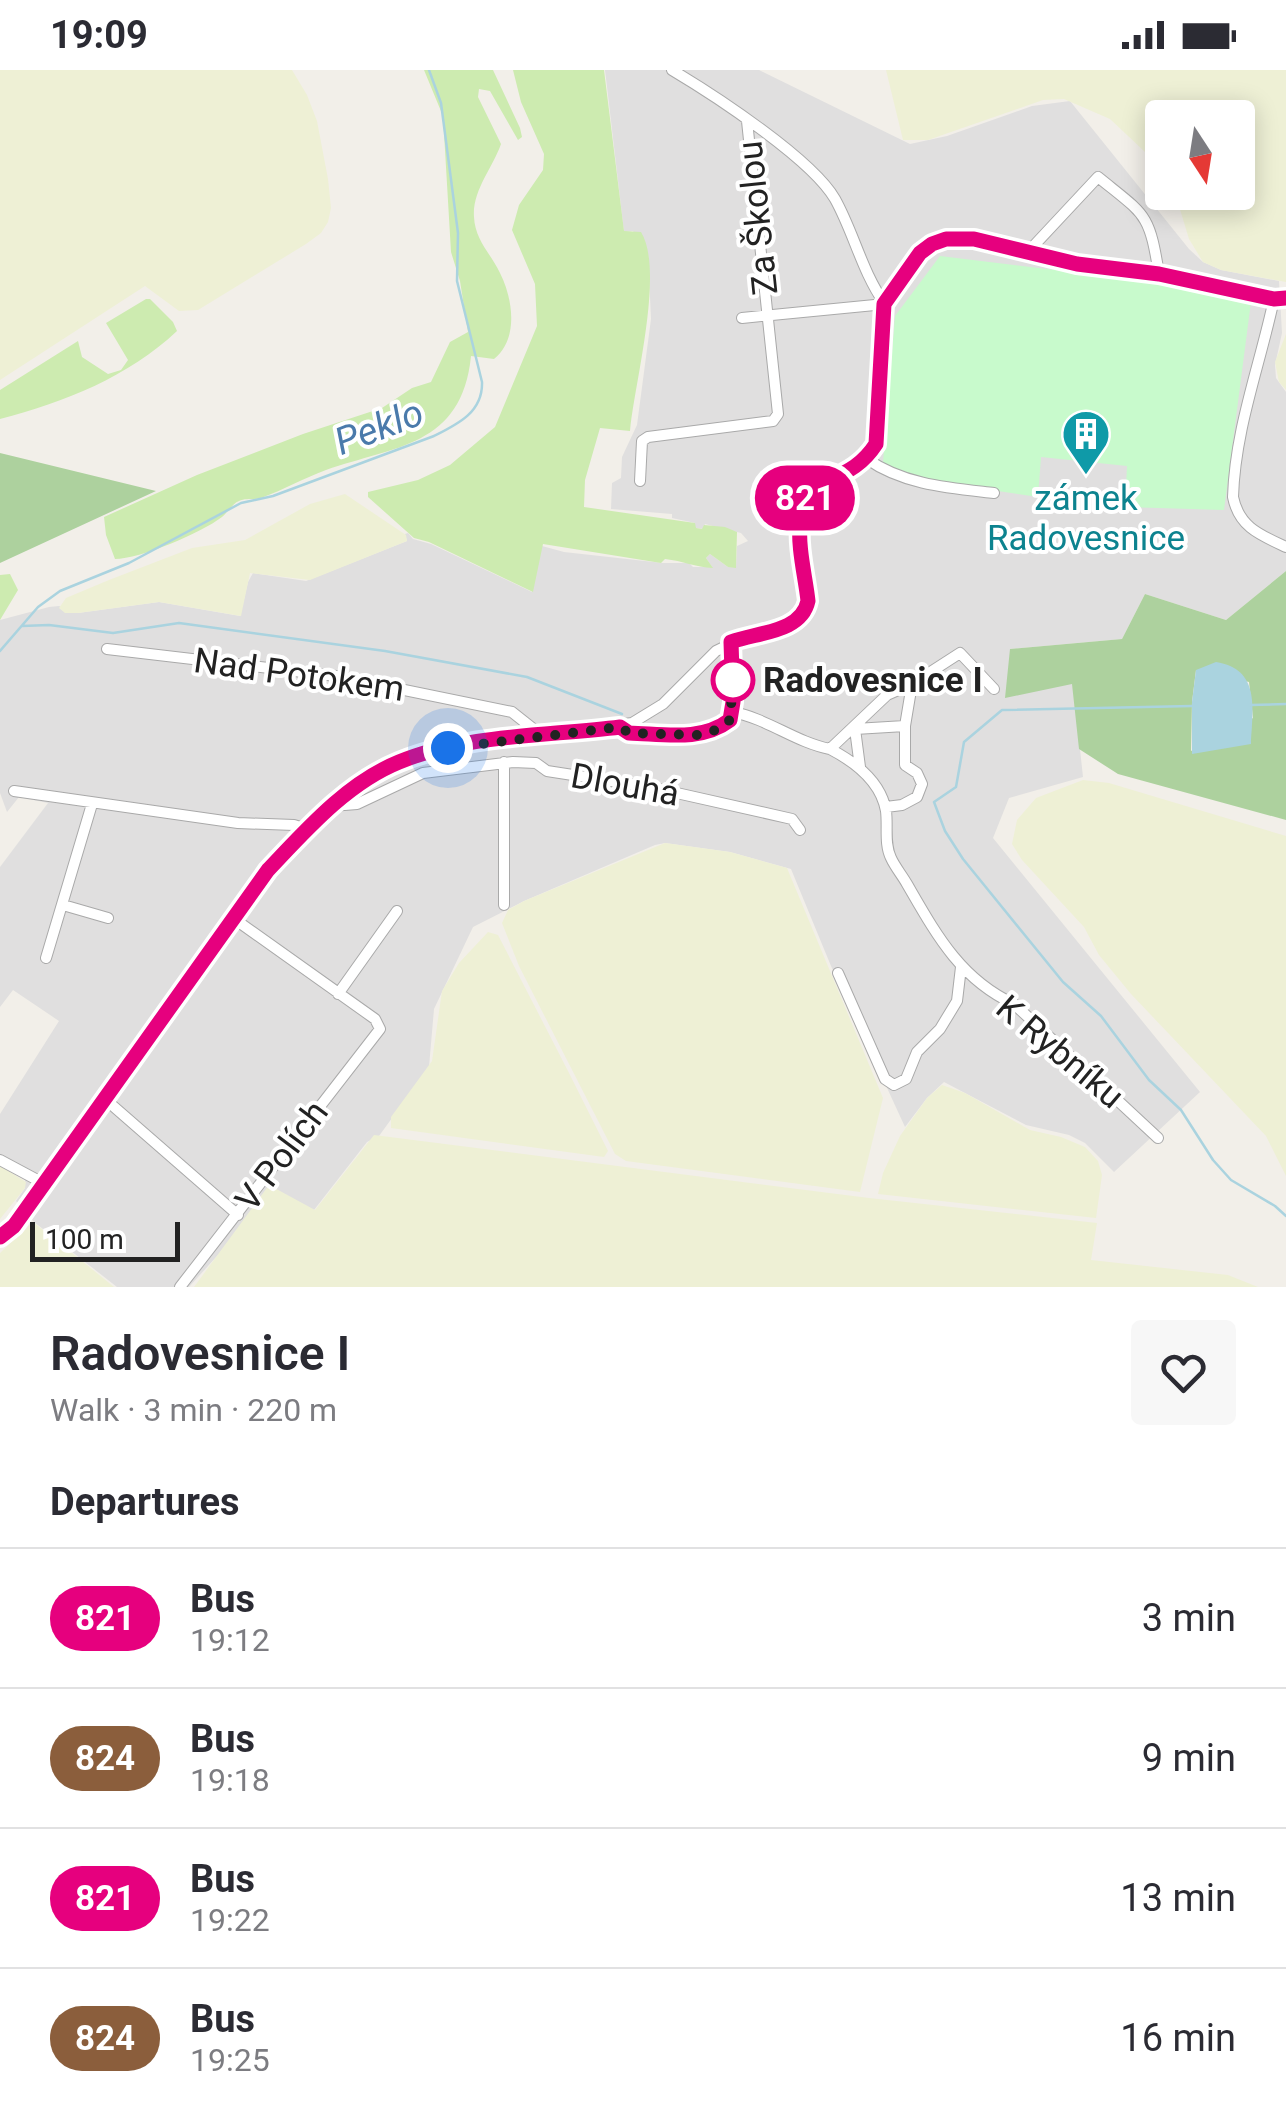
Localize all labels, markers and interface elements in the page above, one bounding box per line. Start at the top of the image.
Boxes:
text: 19:09 [50,13,148,57]
north arrow [1145,100,1255,210]
map controls [1145,100,1255,210]
street label: Za Školou [730,139,786,297]
water label: Peklo [329,390,429,464]
building icon: zámek Radovesnice [1060,408,1112,476]
line badge: 821 [748,466,862,530]
text: 821 [775,478,835,519]
place label: zámek Radovesnice [987,478,1185,559]
street label: Nad Potokem [191,640,407,710]
marker: Radovesnice I [712,659,754,701]
place label: Radovesnice I [763,660,983,701]
your location [423,723,473,773]
street label: Dlouhá [568,755,682,815]
street label: K Rybníku [988,987,1132,1117]
street label: V Polích [227,1093,337,1219]
scale bar [30,1217,180,1262]
text: 100 m [45,1223,124,1256]
button: heart [1131,1320,1236,1425]
text: Radovesnice I [50,1325,350,1382]
text: Walk · 3 min · 220 m [50,1391,337,1429]
text: Departures [50,1480,240,1524]
text: Bus [190,1577,255,1621]
text: 3 min [1142,1596,1236,1640]
text: 821 [75,1598,135,1639]
text: 19:12 [190,1621,270,1659]
text: Bus [190,1717,255,1761]
text: 9 min [1142,1736,1236,1780]
text: 824 [75,1738,135,1779]
text: 19:18 [190,1761,270,1799]
text: Bus [190,1857,255,1901]
text: 13 min [1120,1876,1236,1920]
text: 821 [75,1878,135,1919]
text: 19:22 [190,1901,270,1939]
text: Bus [190,1997,255,2041]
text: 16 min [1120,2016,1236,2060]
text: 824 [75,2018,135,2059]
text: 19:25 [190,2041,270,2079]

